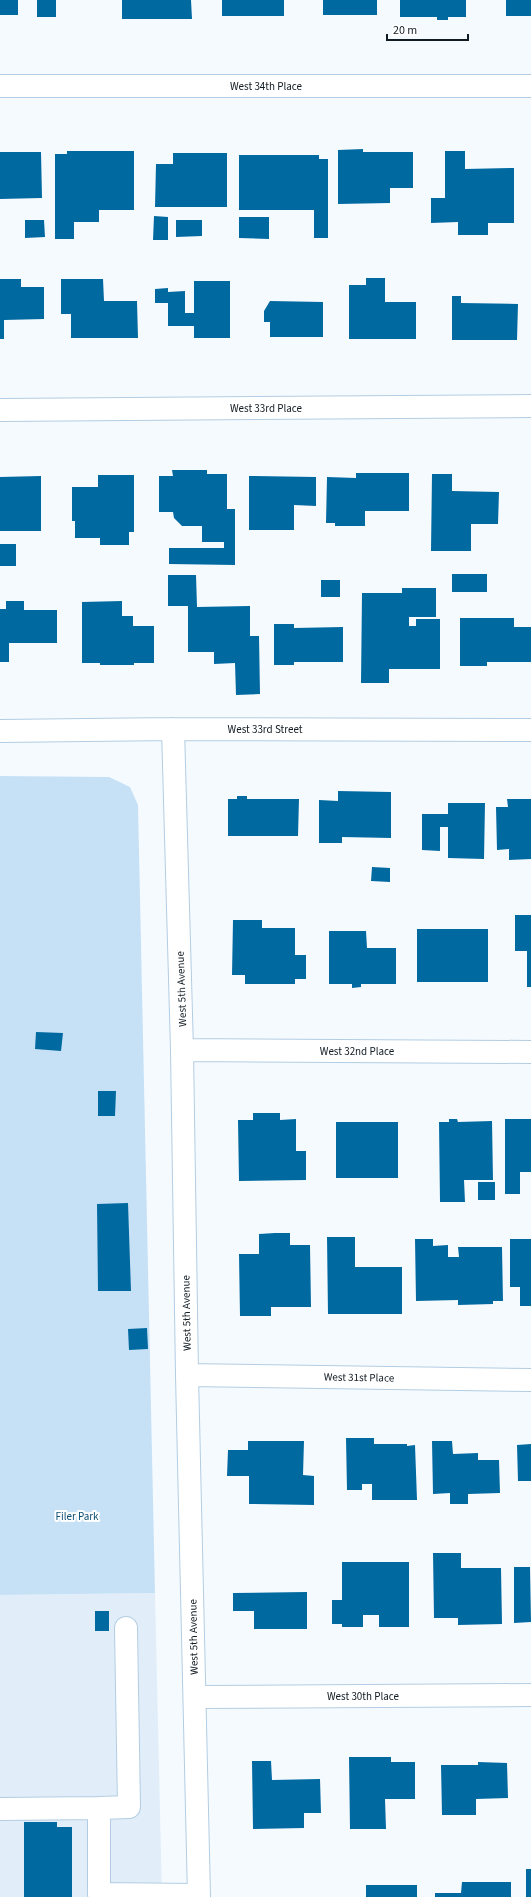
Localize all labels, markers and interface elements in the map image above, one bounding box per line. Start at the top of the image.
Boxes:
scale bar [387,16,468,42]
text: 20 m [393,22,417,39]
street label: West 34th Place [230,79,303,94]
street label: West 33rd Place [230,401,303,416]
street label: West 33rd Street [228,722,303,737]
street label: West 5th Avenue [173,950,190,1027]
street label: West 32nd Place [320,1044,395,1059]
street label: West 5th Avenue [178,1274,195,1351]
street label: West 31st Place [324,1369,395,1386]
park label: Filer Park [56,1509,99,1524]
street label: West 5th Avenue [185,1598,202,1675]
street label: West 30th Place [327,1689,400,1704]

